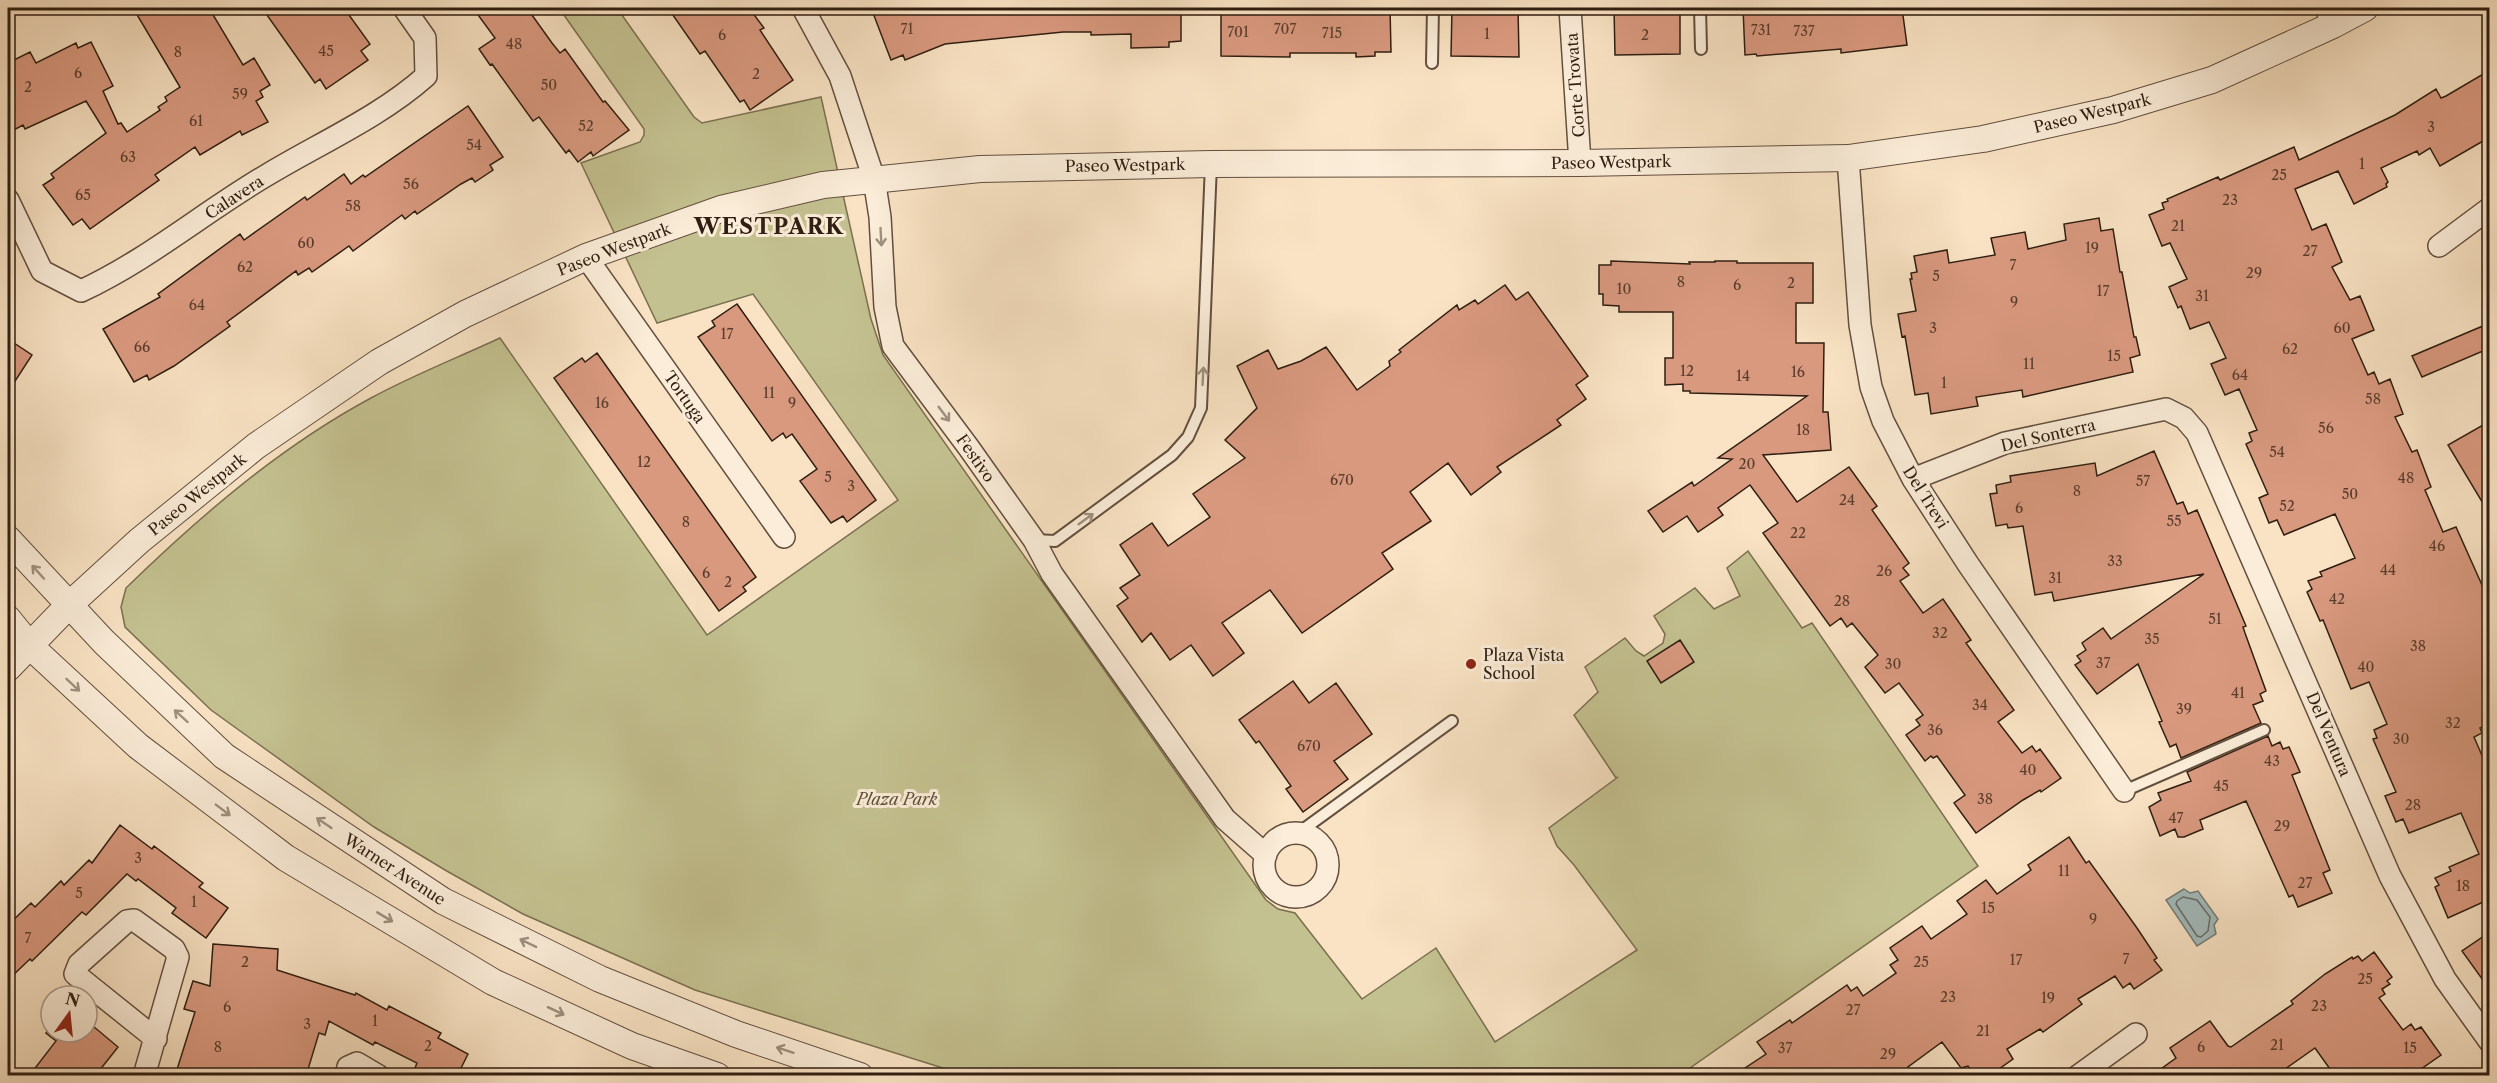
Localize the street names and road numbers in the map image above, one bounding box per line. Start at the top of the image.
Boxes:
street label: Corte Trovata [1561,31,1589,138]
street label: Paseo Westpark [2031,89,2153,137]
street label: Paseo Westpark [1551,151,1672,173]
street label: Paseo Westpark [1065,154,1186,176]
street label: Calavera [201,170,268,223]
street label: Paseo Westpark [554,218,674,280]
street label: Tortuga [660,367,711,427]
street label: Del Sonterra [1999,414,2098,456]
street label: Festivo [952,430,1000,486]
street label: Paseo Westpark [144,448,251,540]
street label: Del Trevi [1899,462,1953,532]
street label: Del Ventura [2302,689,2356,780]
street label: Warner Avenue [340,828,450,909]

